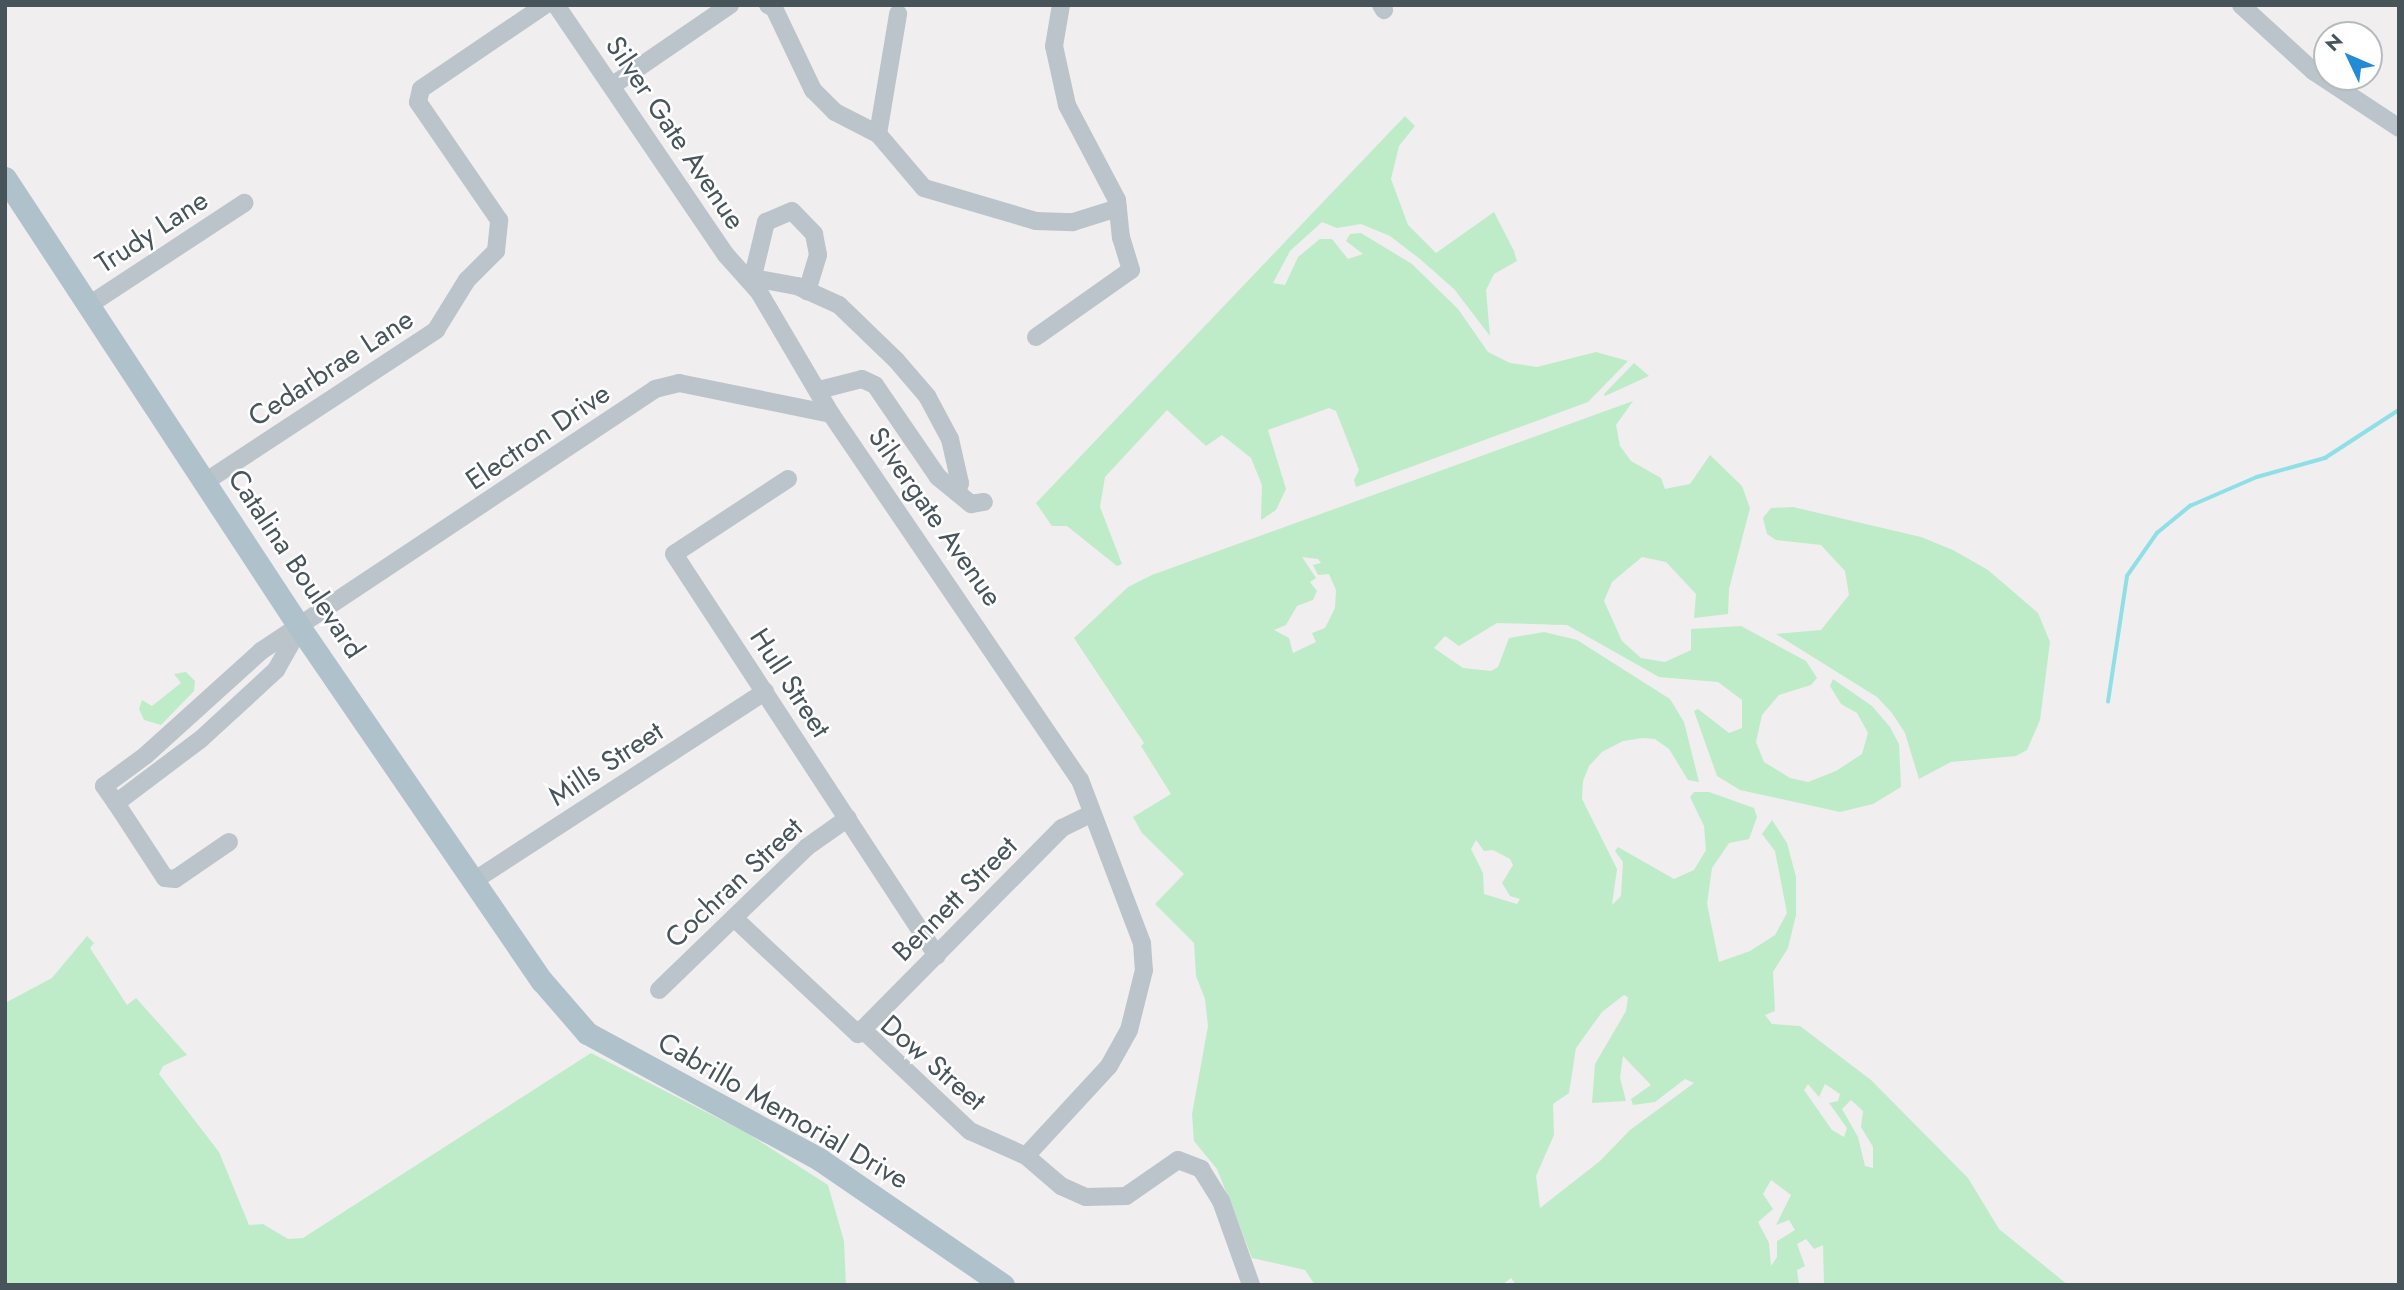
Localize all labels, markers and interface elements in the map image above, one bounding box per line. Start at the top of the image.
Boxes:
north arrow [2313,21,2383,91]
text: N [2319,28,2349,57]
street label: Silver Gate Avenue [598,30,752,236]
street label: Trudy Lane [90,183,214,281]
street label: Cedarbrae Lane [242,302,420,434]
street label: Electron Drive [460,377,616,497]
street label: Silvergate Avenue [861,421,1009,613]
street label: Catalina Boulevard [220,463,372,665]
street label: Hull Street [742,622,838,744]
street label: Mills Street [543,715,669,813]
street label: Cochran Street [658,811,810,955]
street label: Bennett Street [886,830,1024,968]
street label: Dow Street [874,1008,992,1118]
street label: Cabrillo Memorial Drive [652,1026,914,1196]

